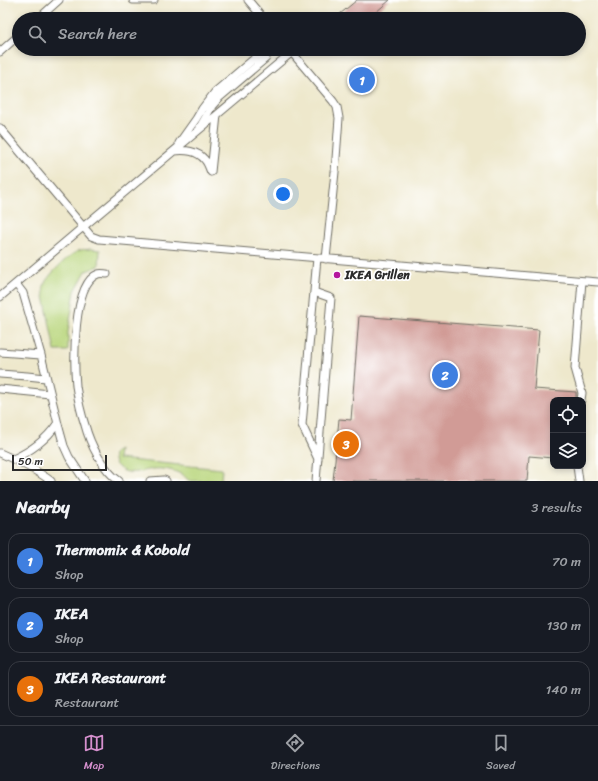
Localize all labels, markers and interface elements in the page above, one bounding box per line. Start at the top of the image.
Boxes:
search box [12,12,586,56]
text: Search here [58,21,137,47]
icon: search [26,23,48,45]
pin: 1 [349,65,375,95]
your location [273,184,293,204]
place label: IKEA Grillen [344,264,410,286]
marker: IKEA Grillen [332,270,342,280]
pin: 2 [432,360,458,390]
map controls [550,397,586,469]
button: locate [550,397,586,433]
pin: 3 [333,429,359,459]
button: layers [550,433,586,469]
text: 50 m [18,452,43,471]
scale bar [12,453,107,472]
text: Nearby [16,492,70,522]
text: 3 results [531,496,582,519]
text: Thermomix & Kobold [55,537,189,563]
text: 1 [27,550,33,573]
text: 70 m [552,550,581,573]
text: Shop [55,563,83,586]
text: IKEA [55,601,88,627]
text: 2 [26,614,34,637]
text: 130 m [547,614,581,637]
text: Shop [55,627,83,650]
text: IKEA Restaurant [55,665,166,691]
text: 3 [26,678,34,701]
text: 140 m [546,678,581,701]
text: Restaurant [55,691,119,714]
tab: Map [83,732,105,775]
tab: Directions [271,732,320,775]
tab: Saved [486,732,515,775]

